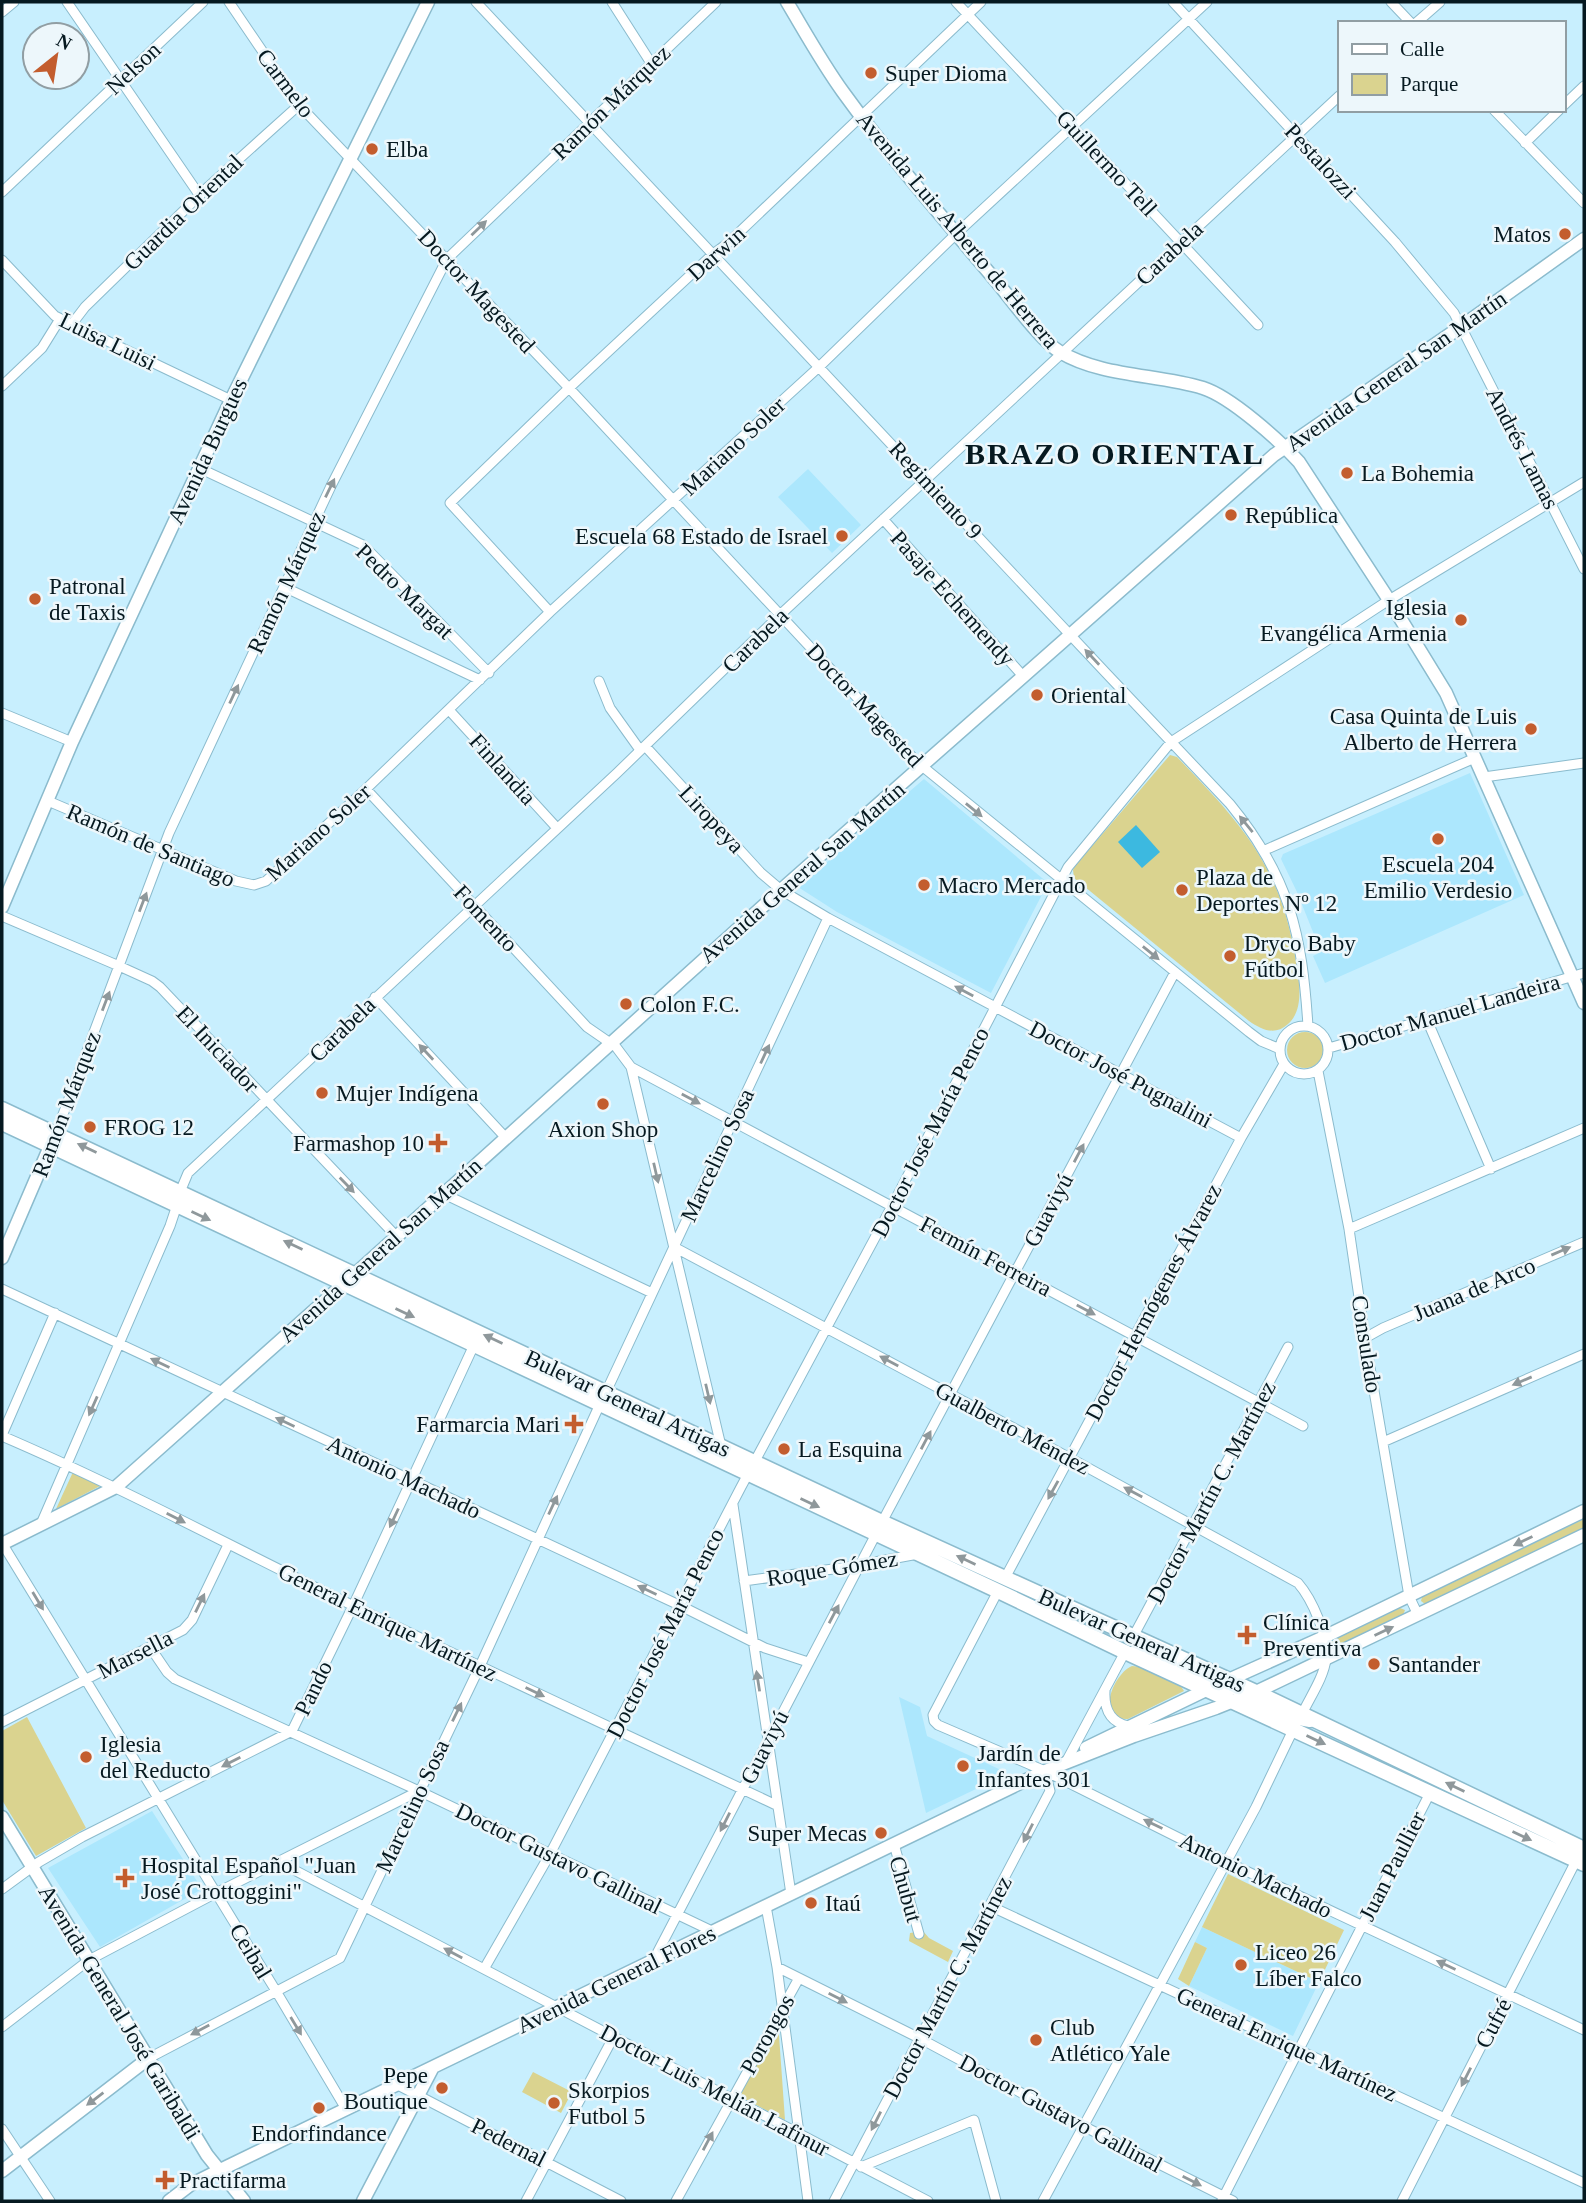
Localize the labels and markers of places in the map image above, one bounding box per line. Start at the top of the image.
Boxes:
place label: Super Dioma [885,61,1007,86]
marker: Super Dioma [863,65,879,81]
place label: Elba [386,137,428,162]
marker: Elba [364,141,380,157]
place label: Matos [1494,222,1551,247]
marker: Matos [1557,226,1573,242]
place label: La Bohemia [1361,461,1474,486]
marker: La Bohemia [1339,465,1355,481]
place label: República [1245,503,1338,528]
marker: República [1223,507,1239,523]
place label: Escuela 68 Estado de Israel [575,524,828,549]
marker: Escuela 68 Estado de Israel [834,528,850,544]
place label: Patronal de Taxis [49,574,126,625]
marker: Patronal de Taxis [27,591,43,607]
place label: Iglesia Evangélica Armenia [1260,595,1447,646]
marker: Iglesia Evangélica Armenia [1453,612,1469,628]
place label: Oriental [1051,683,1126,708]
marker: Oriental [1029,687,1045,703]
place label: Casa Quinta de Luis Alberto de Herrera [1330,704,1517,755]
marker: Casa Quinta de Luis Alberto de Herrera [1523,721,1539,737]
marker: Escuela 204 Emilio Verdesio [1430,831,1446,847]
place label: Escuela 204 Emilio Verdesio [1364,852,1512,903]
place label: Plaza de Deportes Nº 12 [1196,865,1337,916]
place label: Macro Mercado [938,873,1086,898]
marker: Macro Mercado [916,877,932,893]
marker: Plaza de Deportes Nº 12 [1174,882,1190,898]
place label: Dryco Baby Fútbol [1244,931,1356,982]
marker: Dryco Baby Fútbol [1222,948,1238,964]
place label: Colon F.C. [640,992,740,1017]
marker: Colon F.C. [618,996,634,1012]
place label: Mujer Indígena [336,1081,478,1106]
marker: Mujer Indígena [314,1085,330,1101]
marker: Axion Shop [595,1096,611,1112]
place label: FROG 12 [104,1115,194,1140]
place label: Axion Shop [548,1117,658,1142]
marker: FROG 12 [82,1119,98,1135]
place label: Farmashop 10 [293,1131,424,1156]
marker: Farmashop 10 [430,1135,446,1151]
place label: Farmarcia Mari [416,1412,560,1437]
marker: Farmarcia Mari [566,1416,582,1432]
place label: La Esquina [798,1437,902,1462]
marker: La Esquina [776,1441,792,1457]
place label: Clínica Preventiva [1263,1610,1361,1661]
marker: Clínica Preventiva [1237,1625,1257,1645]
place label: Santander [1388,1652,1480,1677]
marker: Santander [1366,1656,1382,1672]
place label: Iglesia del Reducto [100,1732,211,1783]
place label: Jardín de Infantes 301 [977,1741,1091,1792]
marker: Iglesia del Reducto [78,1749,94,1765]
marker: Jardín de Infantes 301 [955,1758,971,1774]
place label: Super Mecas [748,1821,867,1846]
marker: Super Mecas [873,1825,889,1841]
place label: Hospital Español "Juan José Crottoggini" [141,1853,357,1904]
marker: Hospital Español "Juan José Crottoggini" [115,1868,135,1888]
place label: Itaú [825,1891,861,1916]
marker: Itaú [803,1895,819,1911]
place label: Liceo 26 Líber Falco [1255,1940,1362,1991]
marker: Liceo 26 Líber Falco [1233,1957,1249,1973]
place label: Club Atlético Yale [1050,2015,1170,2066]
marker: Club Atlético Yale [1028,2032,1044,2048]
place label: Pepe Boutique [344,2063,428,2114]
place label: Skorpios Futbol 5 [568,2078,650,2129]
marker: Pepe Boutique [434,2080,450,2096]
marker: Skorpios Futbol 5 [546,2095,562,2111]
marker: Endorfindance [311,2100,327,2116]
place label: Endorfindance [251,2121,387,2146]
place label: Practifarma [179,2168,286,2193]
marker: Practifarma [157,2172,173,2188]

